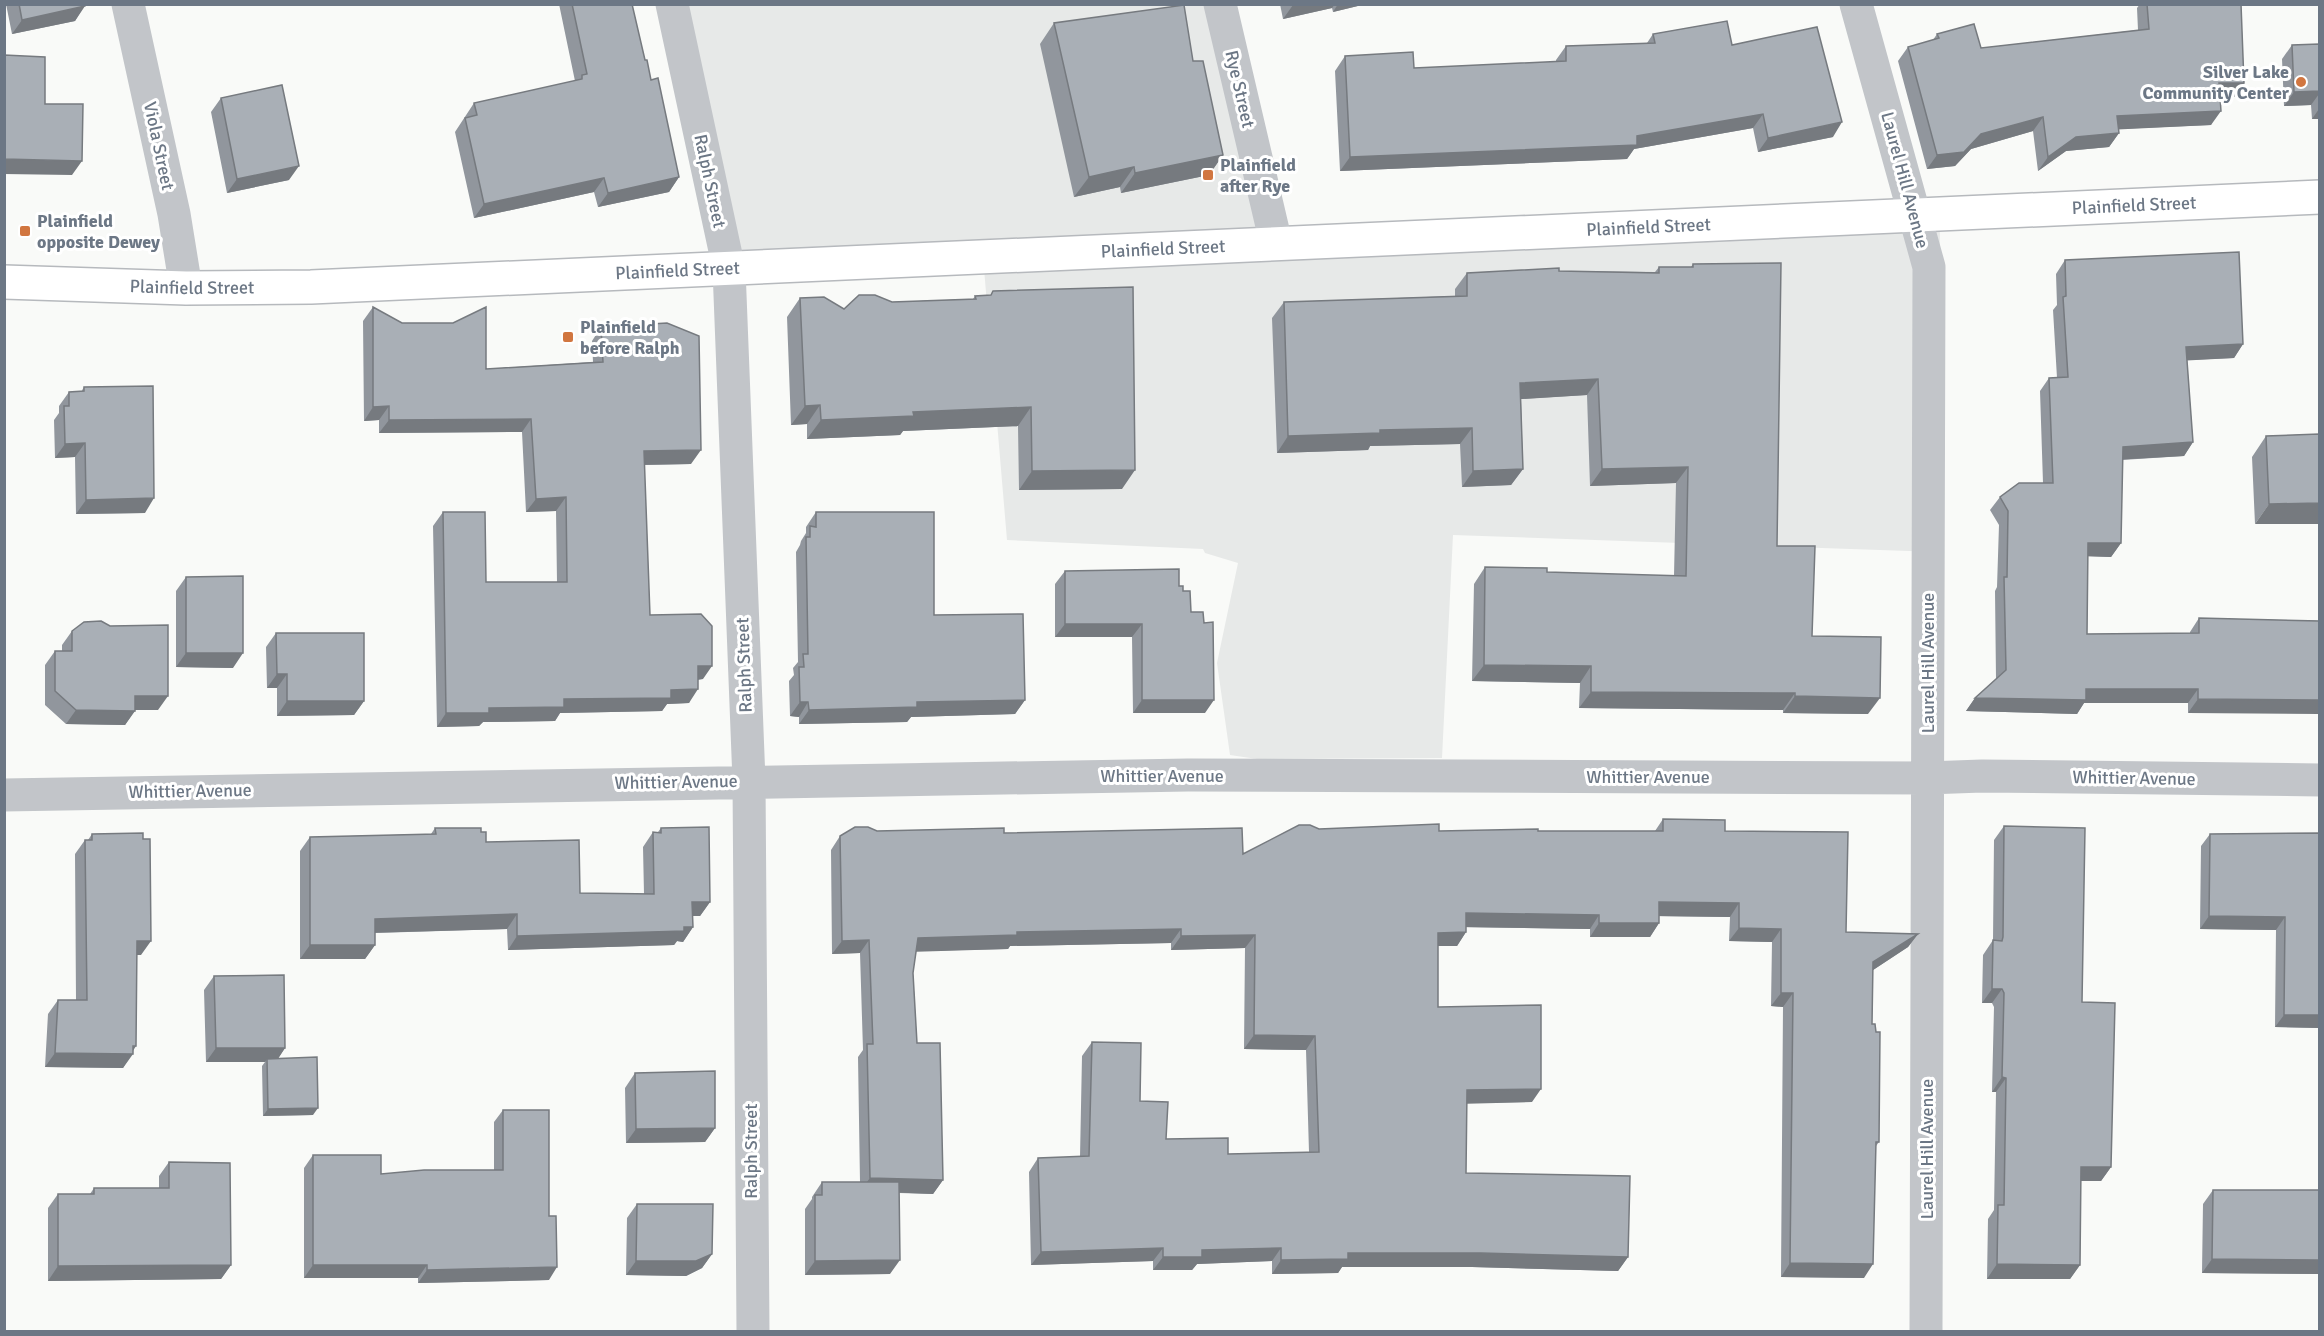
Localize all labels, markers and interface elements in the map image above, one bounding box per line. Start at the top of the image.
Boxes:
street label: Rye Street [1220,48,1260,130]
place label: Silver Lake Community Center [2142,61,2290,104]
marker: Silver Lake Community Center [2294,75,2308,89]
street label: Viola Street [139,100,179,192]
street label: Laurel Hill Avenue [1876,109,1934,251]
street label: Ralph Street [689,132,731,230]
place label: Plainfield after Rye [1220,154,1296,197]
marker: Plainfield after Rye [1201,168,1215,182]
street label: Plainfield Street [2071,192,2197,219]
place label: Plainfield opposite Dewey [37,210,160,253]
street label: Plainfield Street [1586,213,1711,241]
marker: Plainfield opposite Dewey [18,224,32,238]
street label: Plainfield Street [1100,235,1226,263]
street label: Plainfield Street [615,257,740,284]
street label: Plainfield Street [129,275,254,299]
place label: Plainfield before Ralph [580,316,680,359]
marker: Plainfield before Ralph [561,330,575,344]
street label: Laurel Hill Avenue [1917,593,1939,733]
street label: Ralph Street [731,617,757,713]
street label: Whittier Avenue [1100,765,1224,787]
street label: Whittier Avenue [1586,766,1710,788]
street label: Whittier Avenue [2072,766,2196,790]
street label: Whittier Avenue [614,770,738,794]
street label: Whittier Avenue [128,779,252,803]
street label: Laurel Hill Avenue [1916,1079,1938,1219]
street label: Ralph Street [740,1103,762,1199]

